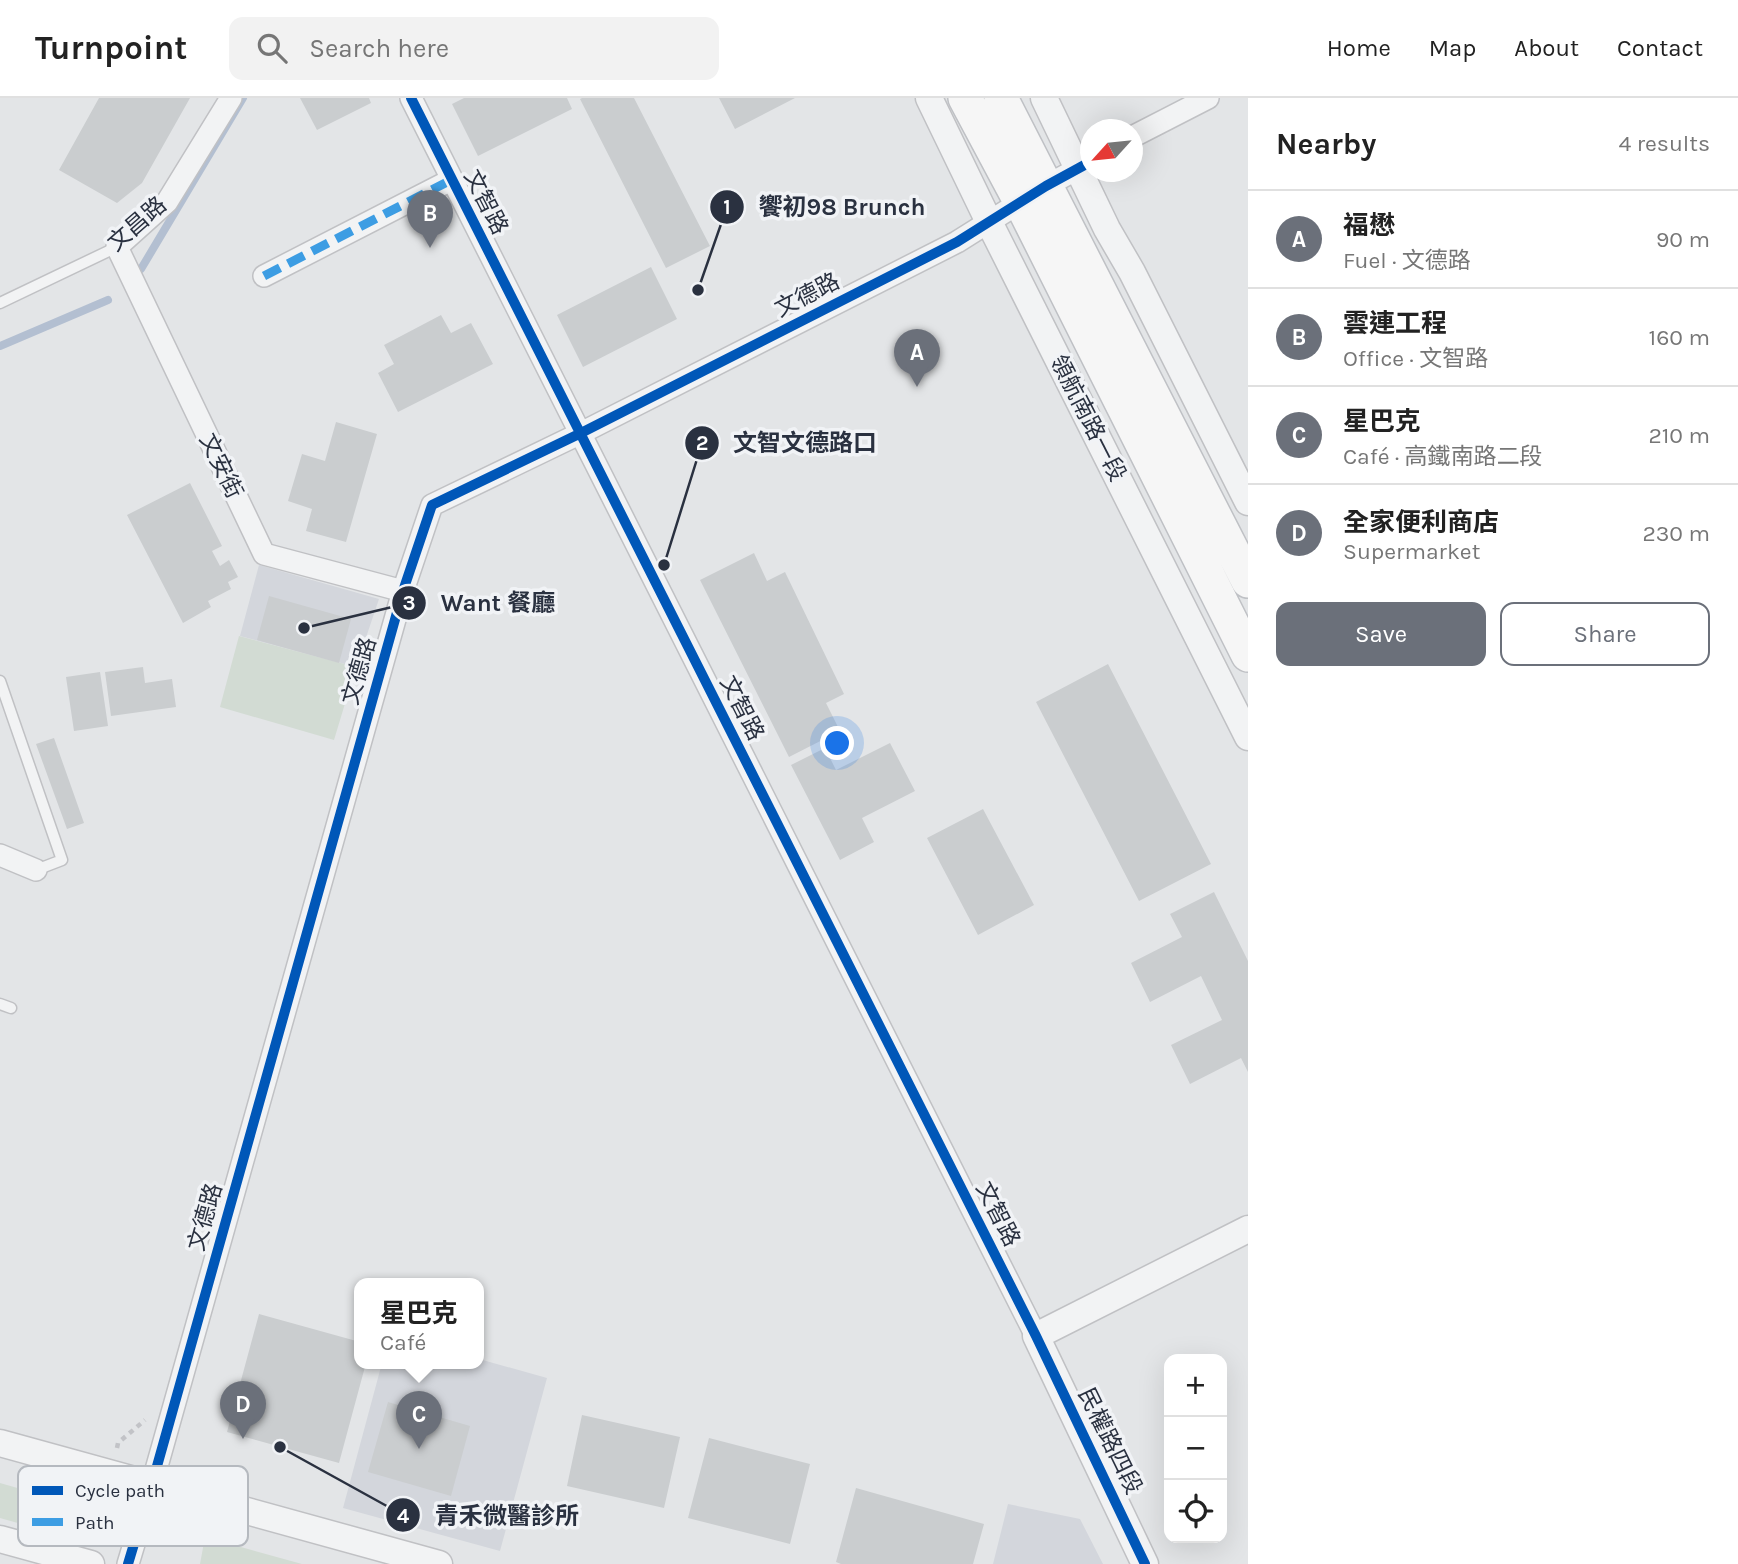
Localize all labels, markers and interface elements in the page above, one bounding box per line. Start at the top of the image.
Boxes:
search box [229,17,719,80]
text: Turnpoint [35,29,187,67]
icon: search [253,29,291,67]
text: Search here [309,33,449,64]
text: Home [1327,34,1391,62]
text: Map [1429,34,1476,62]
text: About [1514,34,1579,62]
text: Contact [1617,34,1703,62]
north arrow [1080,119,1143,182]
text: Nearby [1276,126,1376,162]
text: 4 results [1618,130,1710,157]
street label: 文智路 [458,165,514,239]
callout: 饗初98 Brunch [710,184,940,229]
pin: B [407,190,453,248]
street label: 文昌路 [102,191,172,257]
text: 饗初98 Brunch [759,193,925,221]
text: 1 [723,195,731,219]
text: 福懋 [1343,210,1395,241]
text: A [1292,226,1306,253]
text: 90 m [1656,226,1710,253]
text: Fuel · 文德路 [1343,247,1471,274]
street label: 文德路 [770,267,844,323]
text: 雲連工程 [1343,308,1447,339]
text: B [1292,324,1306,351]
text: 160 m [1649,324,1710,351]
pin: A [894,329,940,387]
text: Office · 文智路 [1343,345,1488,372]
street label: 領航南路一段 [1045,350,1131,486]
text: 星巴克 [1343,406,1421,437]
callout: 文智文德路口 [684,420,891,465]
text: C [1292,422,1306,449]
text: 210 m [1648,422,1710,449]
street label: 文安街 [194,429,248,503]
text: 文智文德路口 [733,429,877,457]
text: 2 [696,431,708,455]
text: Café · 高鐵南路二段 [1343,443,1542,470]
text: 全家便利商店 [1343,507,1499,538]
text: D [1291,520,1307,547]
text: 230 m [1642,520,1710,547]
text: Supermarket [1343,538,1480,565]
callout: Want 餐廳 [392,580,569,625]
text: Want 餐廳 [441,589,555,617]
text: 3 [402,591,416,615]
button: Save [1276,602,1486,666]
button: Share [1500,602,1710,666]
street label: 文德路 [337,634,381,708]
street label: 文智路 [714,671,770,745]
your location [820,726,854,760]
street label: 文智路 [970,1177,1026,1251]
street label: 文德路 [183,1180,227,1254]
popup [354,1278,484,1369]
text: 星巴克 [380,1298,458,1329]
text: Café [380,1329,426,1356]
map controls [1164,1354,1227,1543]
button: + [1164,1354,1227,1417]
pin: D [220,1381,266,1439]
street label: 民權路四段 [1073,1383,1147,1499]
pin: C [396,1391,442,1449]
button: − [1164,1417,1227,1480]
legend [18,1466,248,1546]
text: Cycle path [75,1480,165,1502]
button: locate [1164,1480,1227,1543]
callout: 青禾微醫診所 [386,1493,593,1538]
text: 青禾微醫診所 [435,1502,579,1530]
text: 4 [397,1504,410,1528]
text: Path [75,1512,115,1534]

